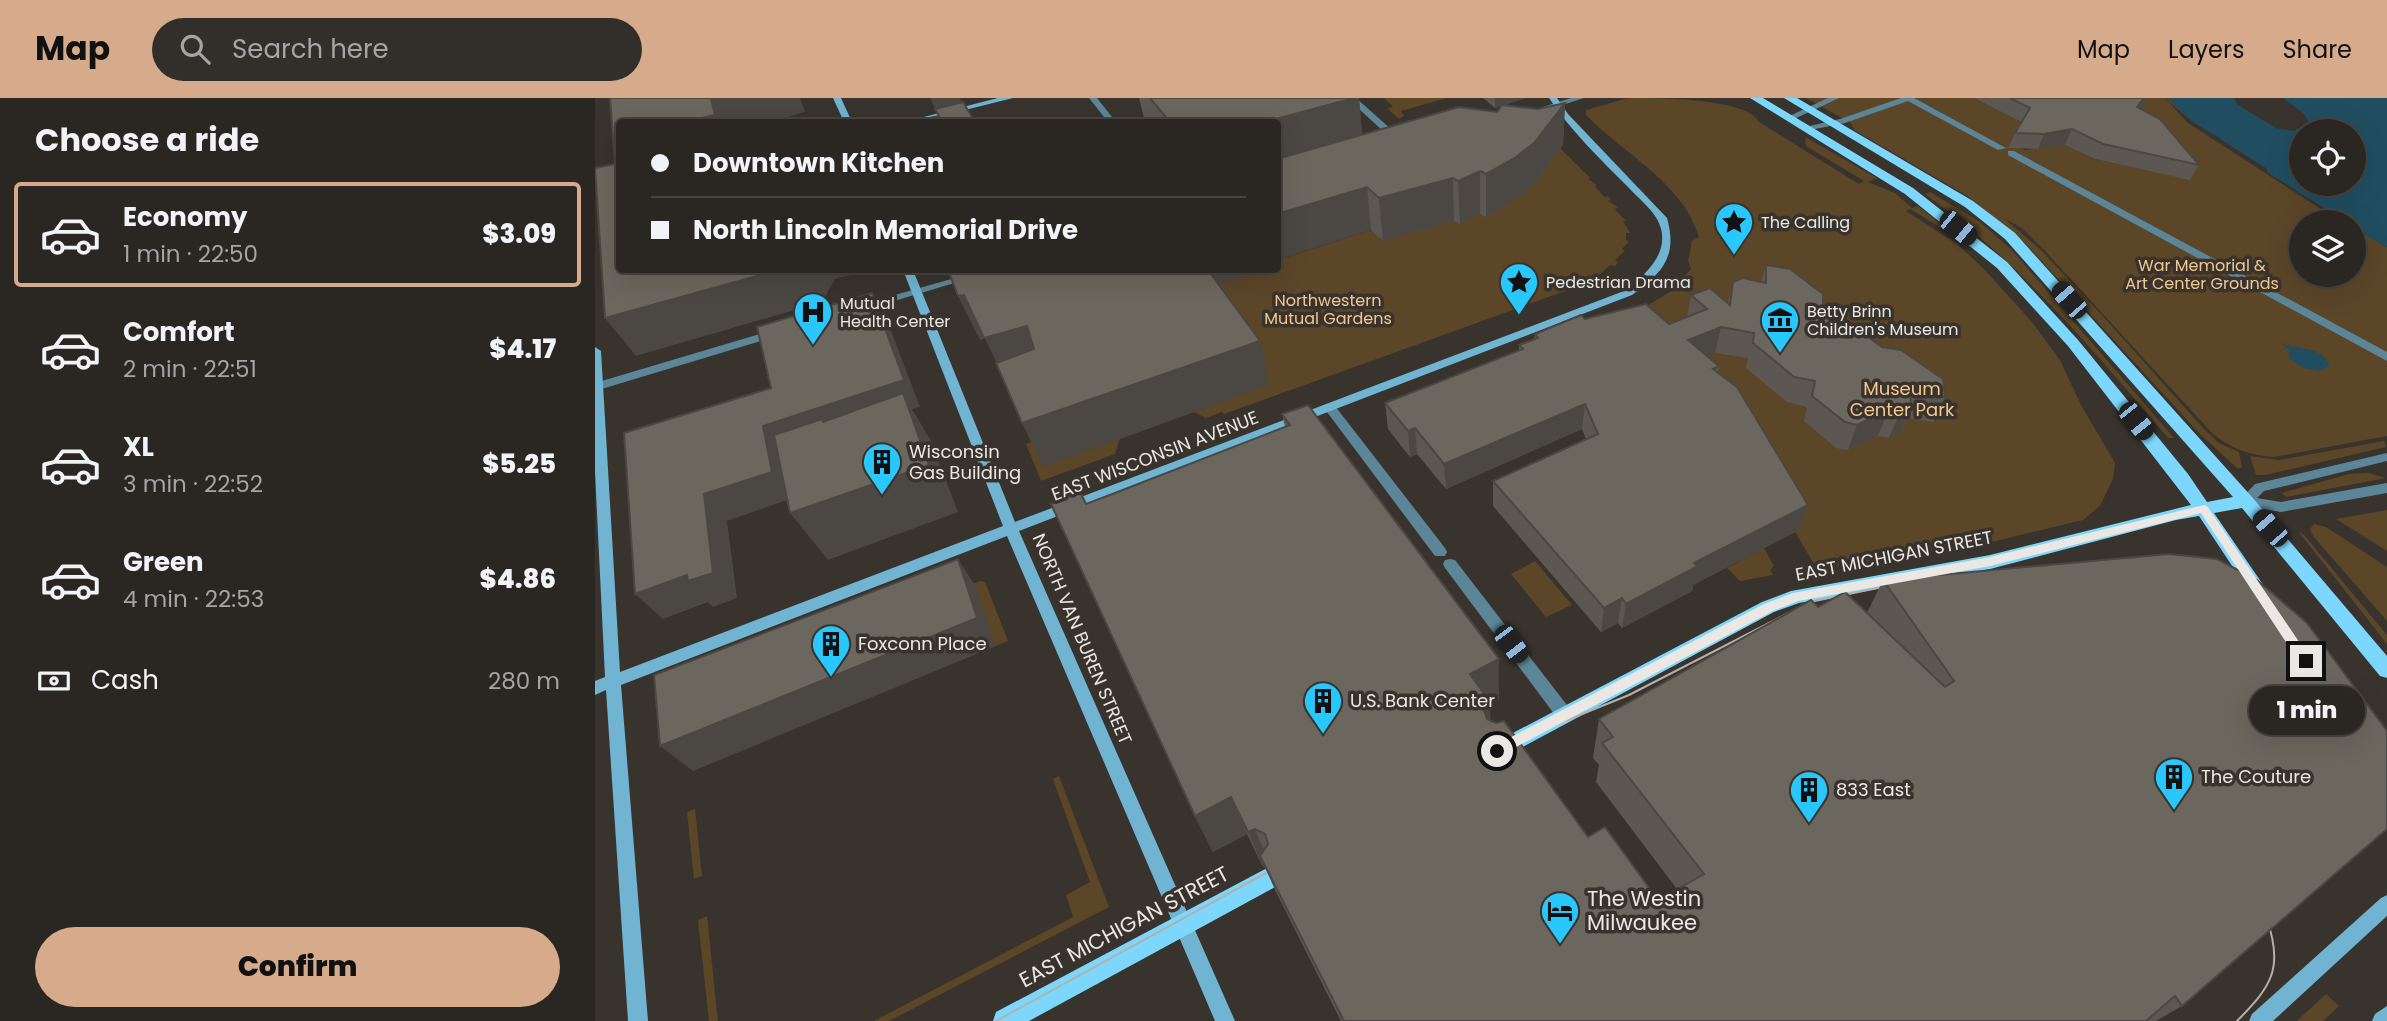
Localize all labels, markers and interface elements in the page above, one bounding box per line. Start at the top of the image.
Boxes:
search box [152,18,642,81]
text: Map [35,25,110,72]
icon: search [176,30,214,68]
text: Search here [232,31,389,67]
text: Map [2077,33,2130,66]
text: Layers [2168,33,2244,66]
text: Share [2282,33,2352,66]
text: Choose a ride [35,117,259,162]
map controls [2289,119,2366,287]
button: locate [2289,119,2366,196]
text: Downtown Kitchen [693,145,944,181]
text: Economy [123,199,247,235]
place icon: The Calling [1713,201,1755,256]
icon: car [39,203,102,266]
car [1936,207,1981,249]
button: layers [2289,210,2366,287]
place label: The Calling [1761,211,1850,234]
text: North Lincoln Memorial Drive [693,212,1078,248]
text: $3.09 [482,216,556,252]
text: 1 min · 22:50 [123,238,258,270]
park label: War Memorial & Art Center Grounds [2125,254,2279,295]
place icon: Pedestrian Drama [1498,261,1540,316]
place label: Pedestrian Drama [1546,271,1691,294]
car [2048,277,2091,323]
park label: Northwestern Mutual Gardens [1264,289,1392,330]
hospital icon: Mutual Health Center [792,291,834,346]
place label: Mutual Health Center [840,292,950,333]
museum icon: Betty Brinn Children's Museum [1759,299,1801,354]
place label: Betty Brinn Children's Museum [1807,300,1959,341]
text: Comfort [123,314,235,350]
icon: car [39,318,102,381]
text: $4.17 [489,331,556,367]
text: 2 min · 22:51 [123,353,257,385]
park label: Museum Center Park [1850,376,1955,422]
car [2115,398,2158,444]
street label: EAST WISCONSIN AVENUE [1048,404,1262,507]
text: XL [123,429,154,465]
icon: car [39,433,102,496]
place label: Wisconsin Gas Building [909,439,1021,485]
building icon: Wisconsin Gas Building [861,441,903,496]
text: $5.25 [482,446,556,482]
text: 3 min · 22:52 [123,468,263,500]
car [2249,505,2292,551]
street label: EAST MICHIGAN STREET [1793,524,1995,587]
street label: NORTH VAN BUREN STREET [1027,530,1138,748]
text: Green [123,544,204,580]
icon: car [39,548,102,611]
text: $4.86 [480,561,556,597]
text: 4 min · 22:53 [123,583,264,615]
car [1490,621,1533,667]
building icon: Foxconn Place [810,623,852,678]
place label: Foxconn Place [858,631,987,656]
route end [2290,645,2322,677]
icon: cash [35,662,73,700]
text: Cash [91,662,159,698]
text: 280 m [488,665,560,697]
building icon: U.S. Bank Center [1302,680,1344,735]
callout: 1 min [2248,686,2364,734]
place label: U.S. Bank Center [1350,688,1495,713]
text: 1 min [2277,694,2337,726]
route start [1481,735,1513,767]
building icon: The Couture [2153,756,2195,811]
place label: The Couture [2201,764,2311,789]
building icon: 833 East [1788,769,1830,824]
place label: 833 East [1836,777,1911,802]
street label: EAST MICHIGAN STREET [1014,859,1234,994]
place label: The Westin Milwaukee [1587,884,1701,937]
hotel icon: The Westin Milwaukee [1539,890,1581,945]
button: Confirm [35,927,560,1007]

